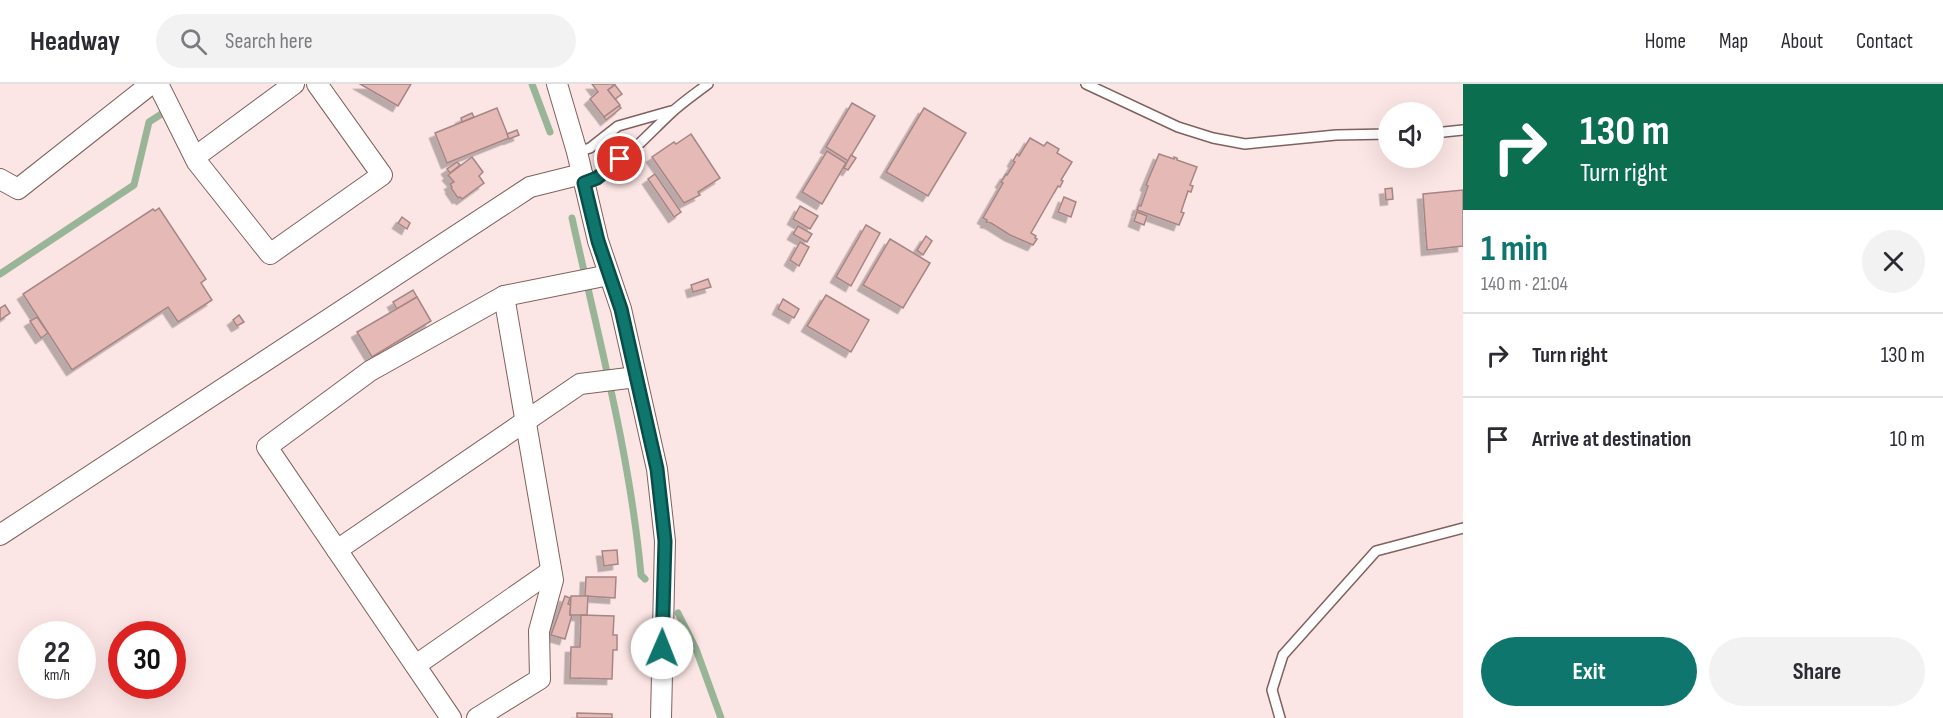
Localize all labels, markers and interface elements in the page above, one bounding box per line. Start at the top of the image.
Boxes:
search box [156,14,576,68]
text: Headway [30,25,120,58]
icon: search [177,25,210,58]
text: Search here [225,28,312,55]
text: Home [1645,29,1686,54]
text: Map [1719,29,1748,54]
text: About [1781,29,1823,54]
text: Contact [1856,29,1913,54]
map controls [1378,102,1444,168]
button: sound [1378,102,1444,168]
text: 130 m [1580,106,1670,157]
icon: right [1481,108,1559,186]
pin [594,133,645,184]
icon: arrive [603,142,636,175]
text: Turn right [1580,157,1667,189]
text: 1 min [1481,228,1548,271]
button: close [1862,230,1925,293]
text: 140 m · 21:04 [1481,272,1568,296]
icon: right [1481,339,1514,372]
text: Turn right [1532,342,1608,369]
text: 130 m [1881,342,1925,369]
icon: arrive [1481,423,1514,456]
text: Arrive at destination [1532,426,1691,453]
text: 10 m [1890,426,1925,453]
position arrow [630,616,694,680]
speed limit sign: 30 [108,621,186,699]
text: 22 [44,635,70,671]
button: Exit [1481,637,1697,706]
button: Share [1709,637,1925,706]
text: km/h [44,666,70,685]

